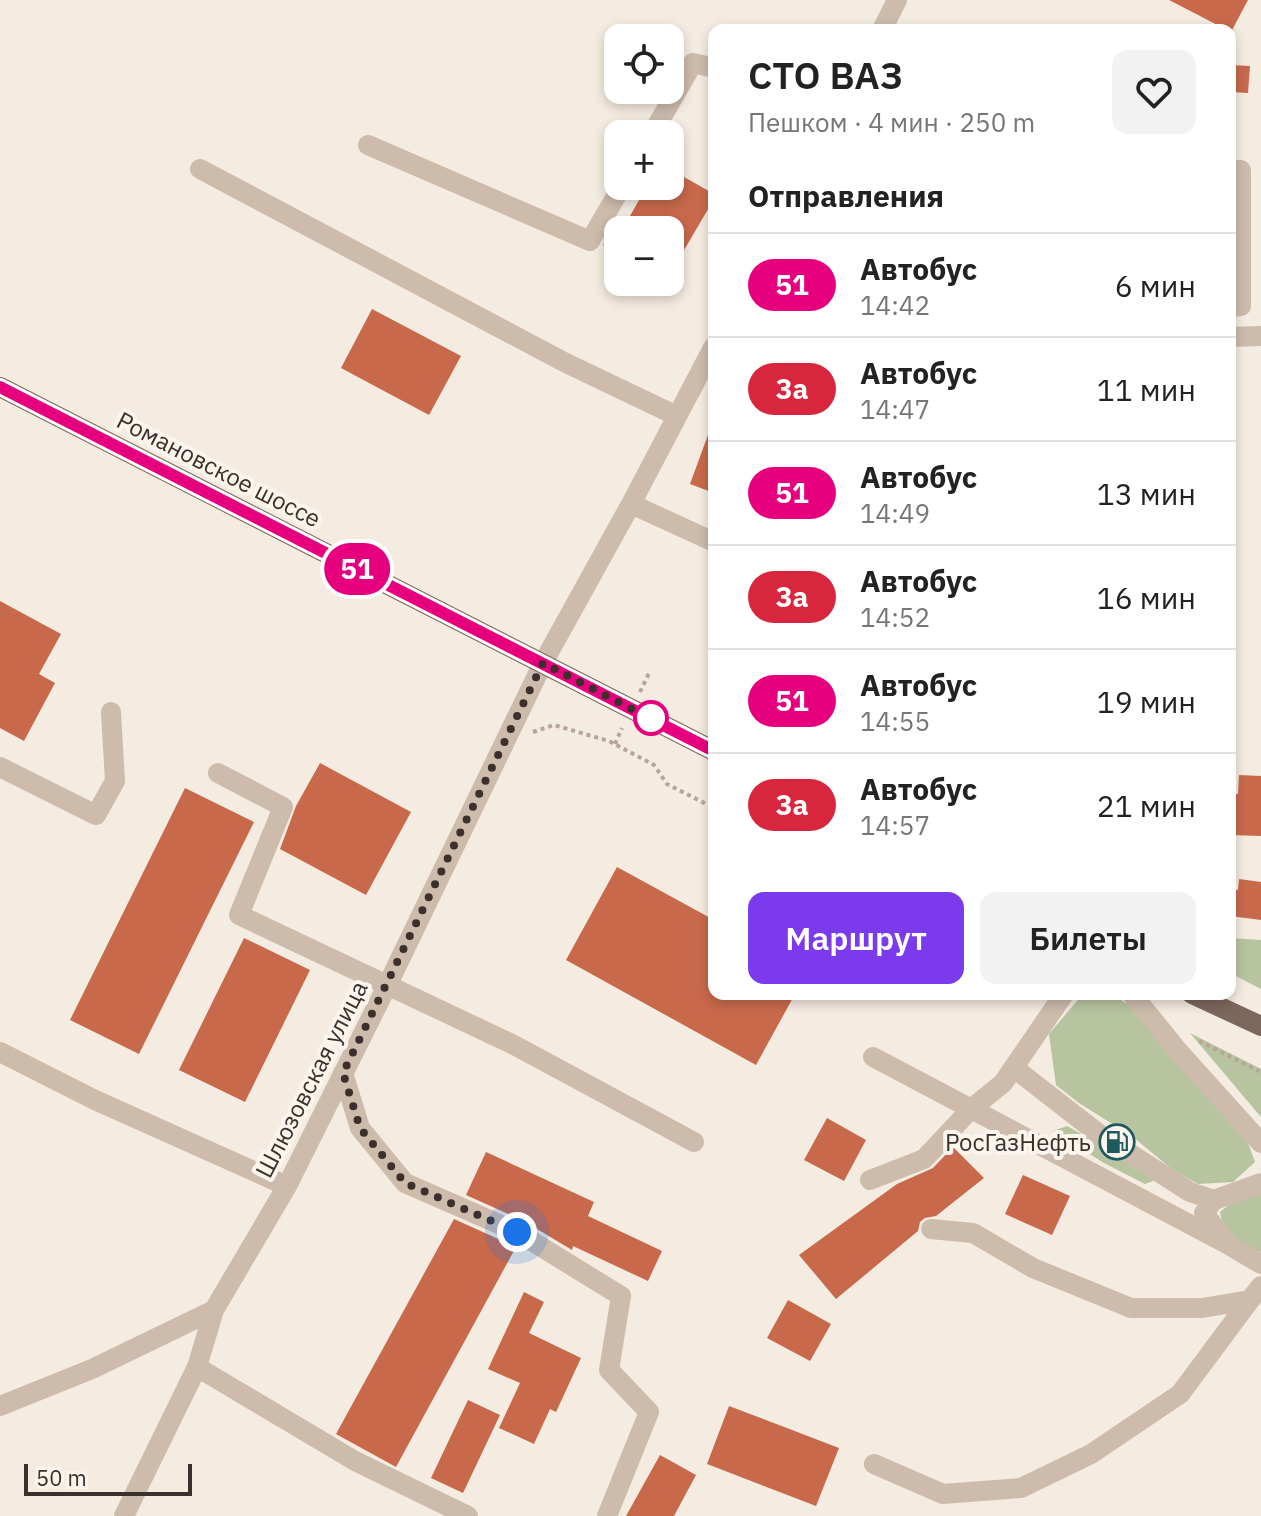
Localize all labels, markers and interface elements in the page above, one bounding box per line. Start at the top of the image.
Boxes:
map controls [604,24,684,296]
button: locate [604,24,684,104]
text: СТО ВАЗ [748,50,903,99]
button: heart [1112,50,1196,134]
text: Пешком · 4 мин · 250 m [748,105,1035,139]
button: + [604,120,684,200]
text: Отправления [748,176,944,215]
button: − [604,216,684,296]
text: Автобус [860,249,977,288]
text: 51 [775,266,809,303]
text: 6 мин [1115,266,1196,305]
text: 14:42 [860,288,930,322]
text: Автобус [860,353,977,392]
text: 3а [776,370,808,407]
text: 11 мин [1097,370,1196,409]
text: 14:47 [860,392,930,426]
street label: Романовское шоссе [112,404,326,534]
text: Автобус [860,457,977,496]
text: 51 [775,474,809,511]
text: 13 мин [1097,474,1196,513]
text: 14:49 [860,496,930,530]
line badge: 51 [321,543,393,595]
text: 51 [340,550,374,587]
text: Автобус [860,561,977,600]
text: 3а [776,578,808,615]
text: 16 мин [1097,578,1196,617]
text: 14:52 [860,600,930,634]
text: Автобус [860,665,977,704]
text: 51 [775,682,809,719]
text: 19 мин [1097,682,1196,721]
unlabelled marker [634,701,668,735]
text: 14:55 [860,704,930,738]
text: Автобус [860,769,977,808]
text: 3а [776,786,808,823]
text: 21 мин [1097,786,1196,825]
text: 14:57 [860,808,930,842]
button: Маршрут [748,892,964,984]
button: Билеты [980,892,1196,984]
street label: Шлюзовская улица [248,975,375,1183]
fuel station icon: РосГазНефть [1098,1123,1136,1161]
place label: РосГазНефть [945,1126,1091,1158]
your location [497,1212,537,1252]
scale bar [24,1460,192,1496]
text: 50 m [36,1463,87,1492]

